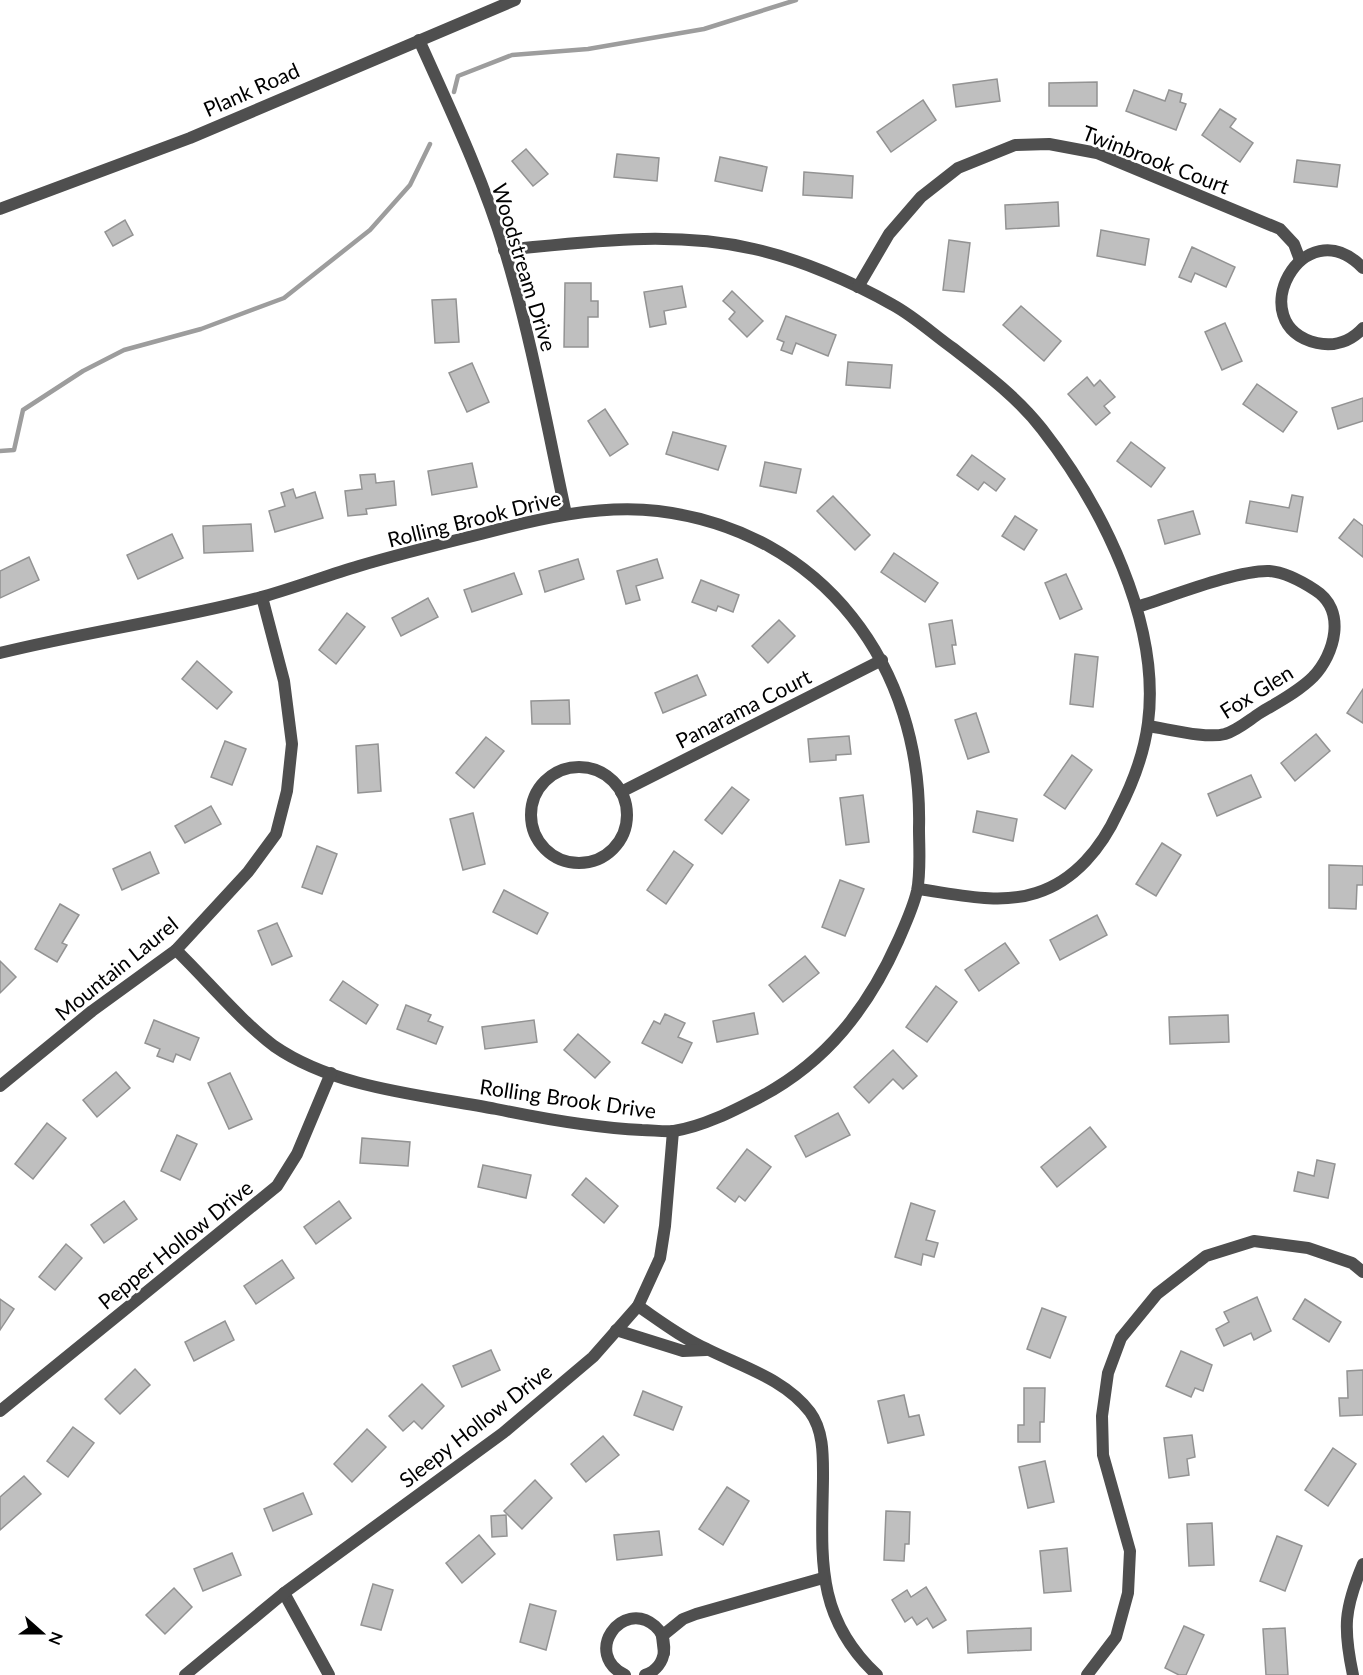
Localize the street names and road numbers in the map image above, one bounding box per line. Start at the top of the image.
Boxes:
street label: Plank Road [199,57,303,121]
street label: Twinbrook Court [1079,120,1233,199]
street label: Woodstream Drive [488,180,562,354]
street label: Rolling Brook Drive [385,484,563,552]
street label: Fox Glen [1215,659,1297,723]
street label: Panarama Court [671,663,815,753]
street label: Mountain Laurel [50,911,182,1025]
street label: Rolling Brook Drive [478,1073,658,1123]
street label: Pepper Hollow Drive [93,1174,257,1314]
street label: Sleepy Hollow Drive [394,1358,556,1492]

